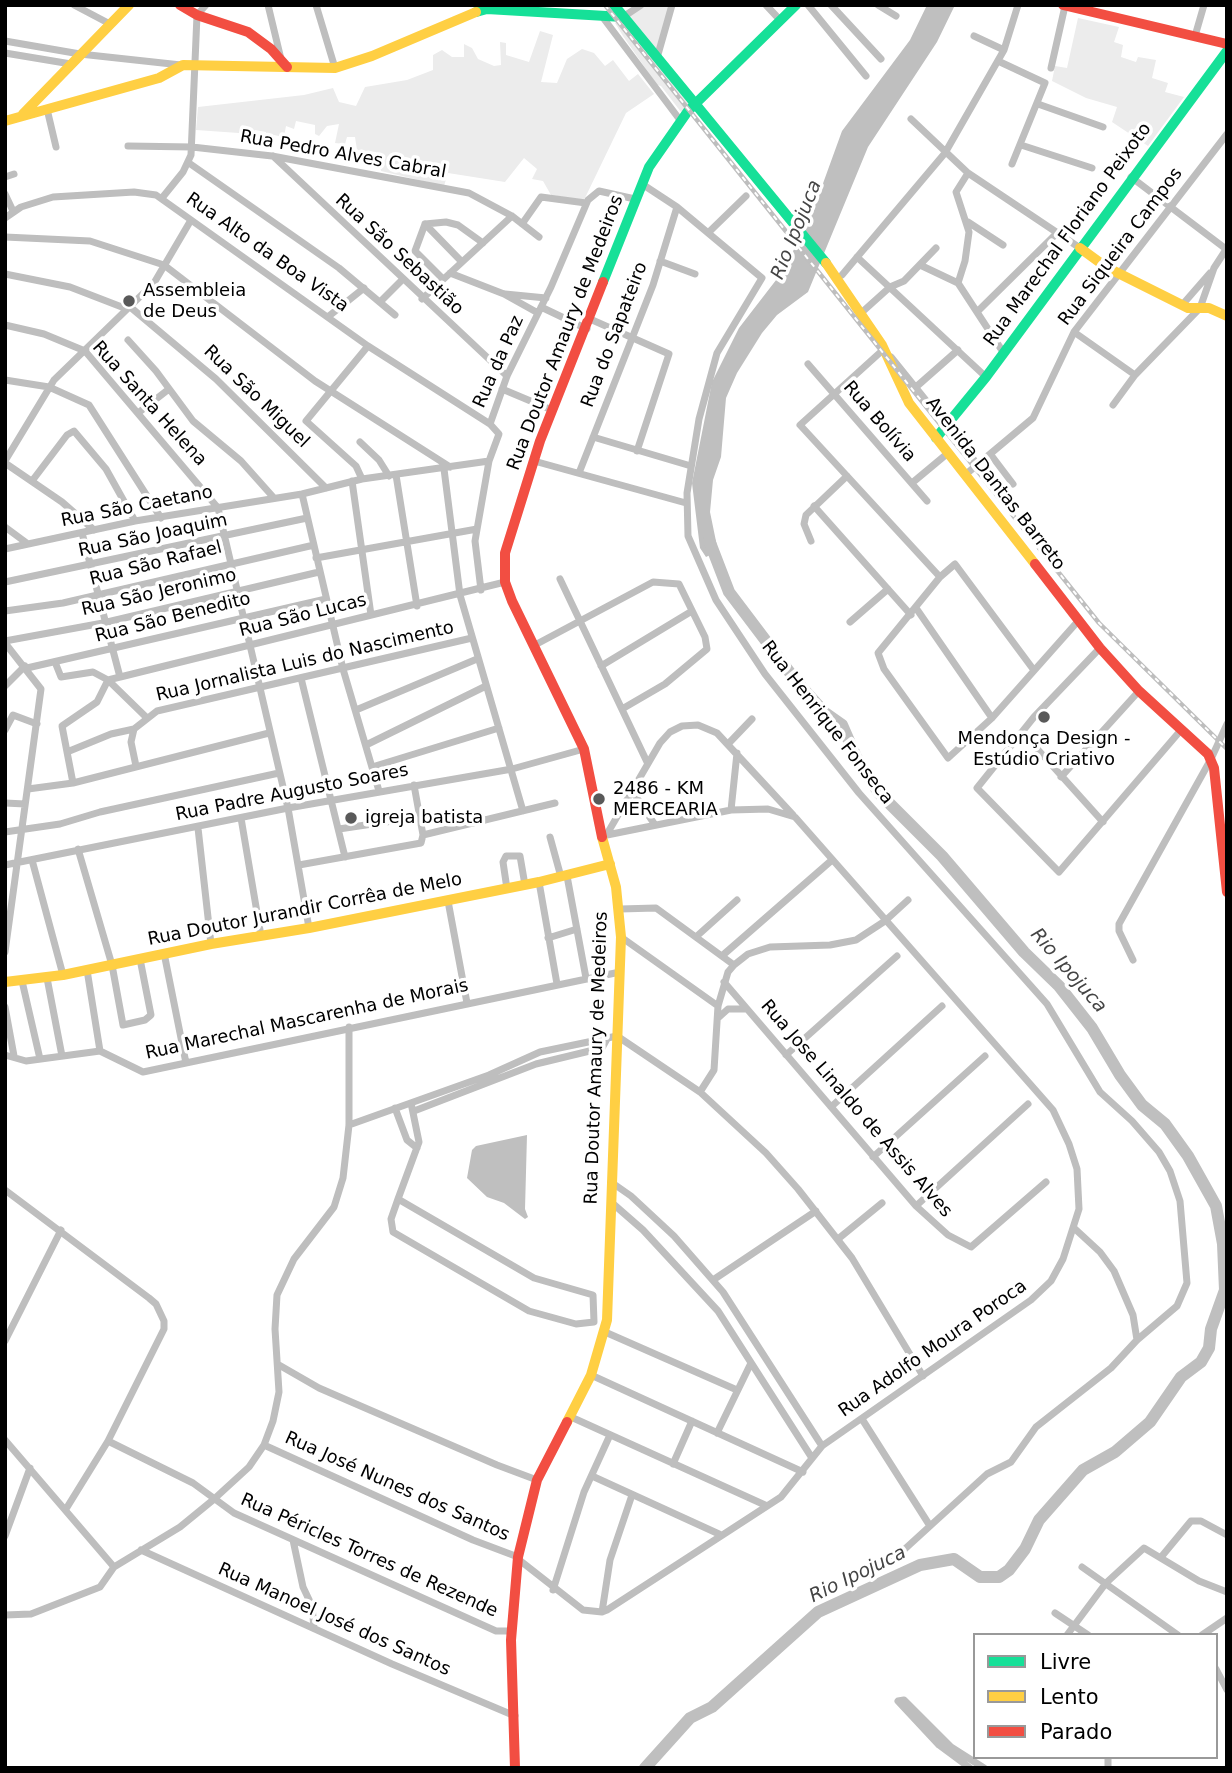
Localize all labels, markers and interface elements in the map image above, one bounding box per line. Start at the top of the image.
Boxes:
street label: Rua Marechal Floriano Peixoto [980,119,1156,351]
street label: Rua Pedro Alves Cabral [238,126,448,184]
street label: Rua Siqueira Campos [1055,164,1187,330]
water label: Rio Ipojuca [767,177,827,283]
street label: Rua Alto da Boa Vista [181,189,353,317]
street label: Rua São Sebastião [330,190,468,320]
street label: Rua Doutor Amaury de Medeiros [503,192,629,474]
street label: Rua do Sapateiro [577,259,653,411]
place label: Assembleia de Deus [143,280,246,322]
marker: Assembleia de Deus [121,293,137,309]
street label: Rua da Paz [469,313,529,411]
street label: Rua Santa Helena [87,337,211,471]
street label: Rua São Miguel [199,341,313,453]
street label: Rua Bolívia [838,377,920,467]
street label: Avenida Dantas Barreto [921,393,1069,575]
street label: Rua São Caetano [59,482,215,532]
street label: Rua São Joaquim [77,510,229,562]
street label: Rua São Rafael [88,537,224,591]
street label: Rua São Jeronimo [79,565,239,621]
street label: Rua São Benedito [93,588,253,648]
street label: Rua São Lucas [237,590,369,642]
street label: Rua Jornalista Luis do Nascimento [154,617,456,707]
street label: Rua Henrique Fonseca [756,637,898,809]
marker: Mendonça Design - Estúdio Criativo [1036,709,1052,725]
place label: Mendonça Design - Estúdio Criativo [958,728,1130,770]
street label: Rua Padre Augusto Soares [174,760,410,826]
place label: 2486 - KM MERCEARIA [613,778,718,820]
marker: 2486 - KM MERCEARIA [591,791,607,807]
place label: igreja batista [365,807,483,829]
marker: igreja batista [343,810,359,826]
street label: Rua Doutor Jurandir Corrêa de Melo [146,869,464,951]
street label: Rua Doutor Amaury de Medeiros [581,911,613,1205]
water label: Rio Ipojuca [1025,924,1111,1018]
street label: Rua Marechal Mascarenha de Morais [144,975,470,1065]
street label: Rua Jose Linaldo de Assis Alves [756,996,956,1222]
street label: Rua Adolfo Moura Poroca [835,1276,1031,1422]
street label: Rua José Nunes dos Santos [281,1428,513,1546]
street label: Rua Péricles Torres de Rezende [237,1489,501,1623]
water label: Rio Ipojuca [806,1542,910,1608]
street label: Rua Manoel José dos Santos [215,1559,453,1681]
legend [973,1633,1218,1759]
text: Livre [1040,1650,1091,1674]
text: Lento [1040,1685,1099,1709]
text: Parado [1040,1720,1112,1744]

